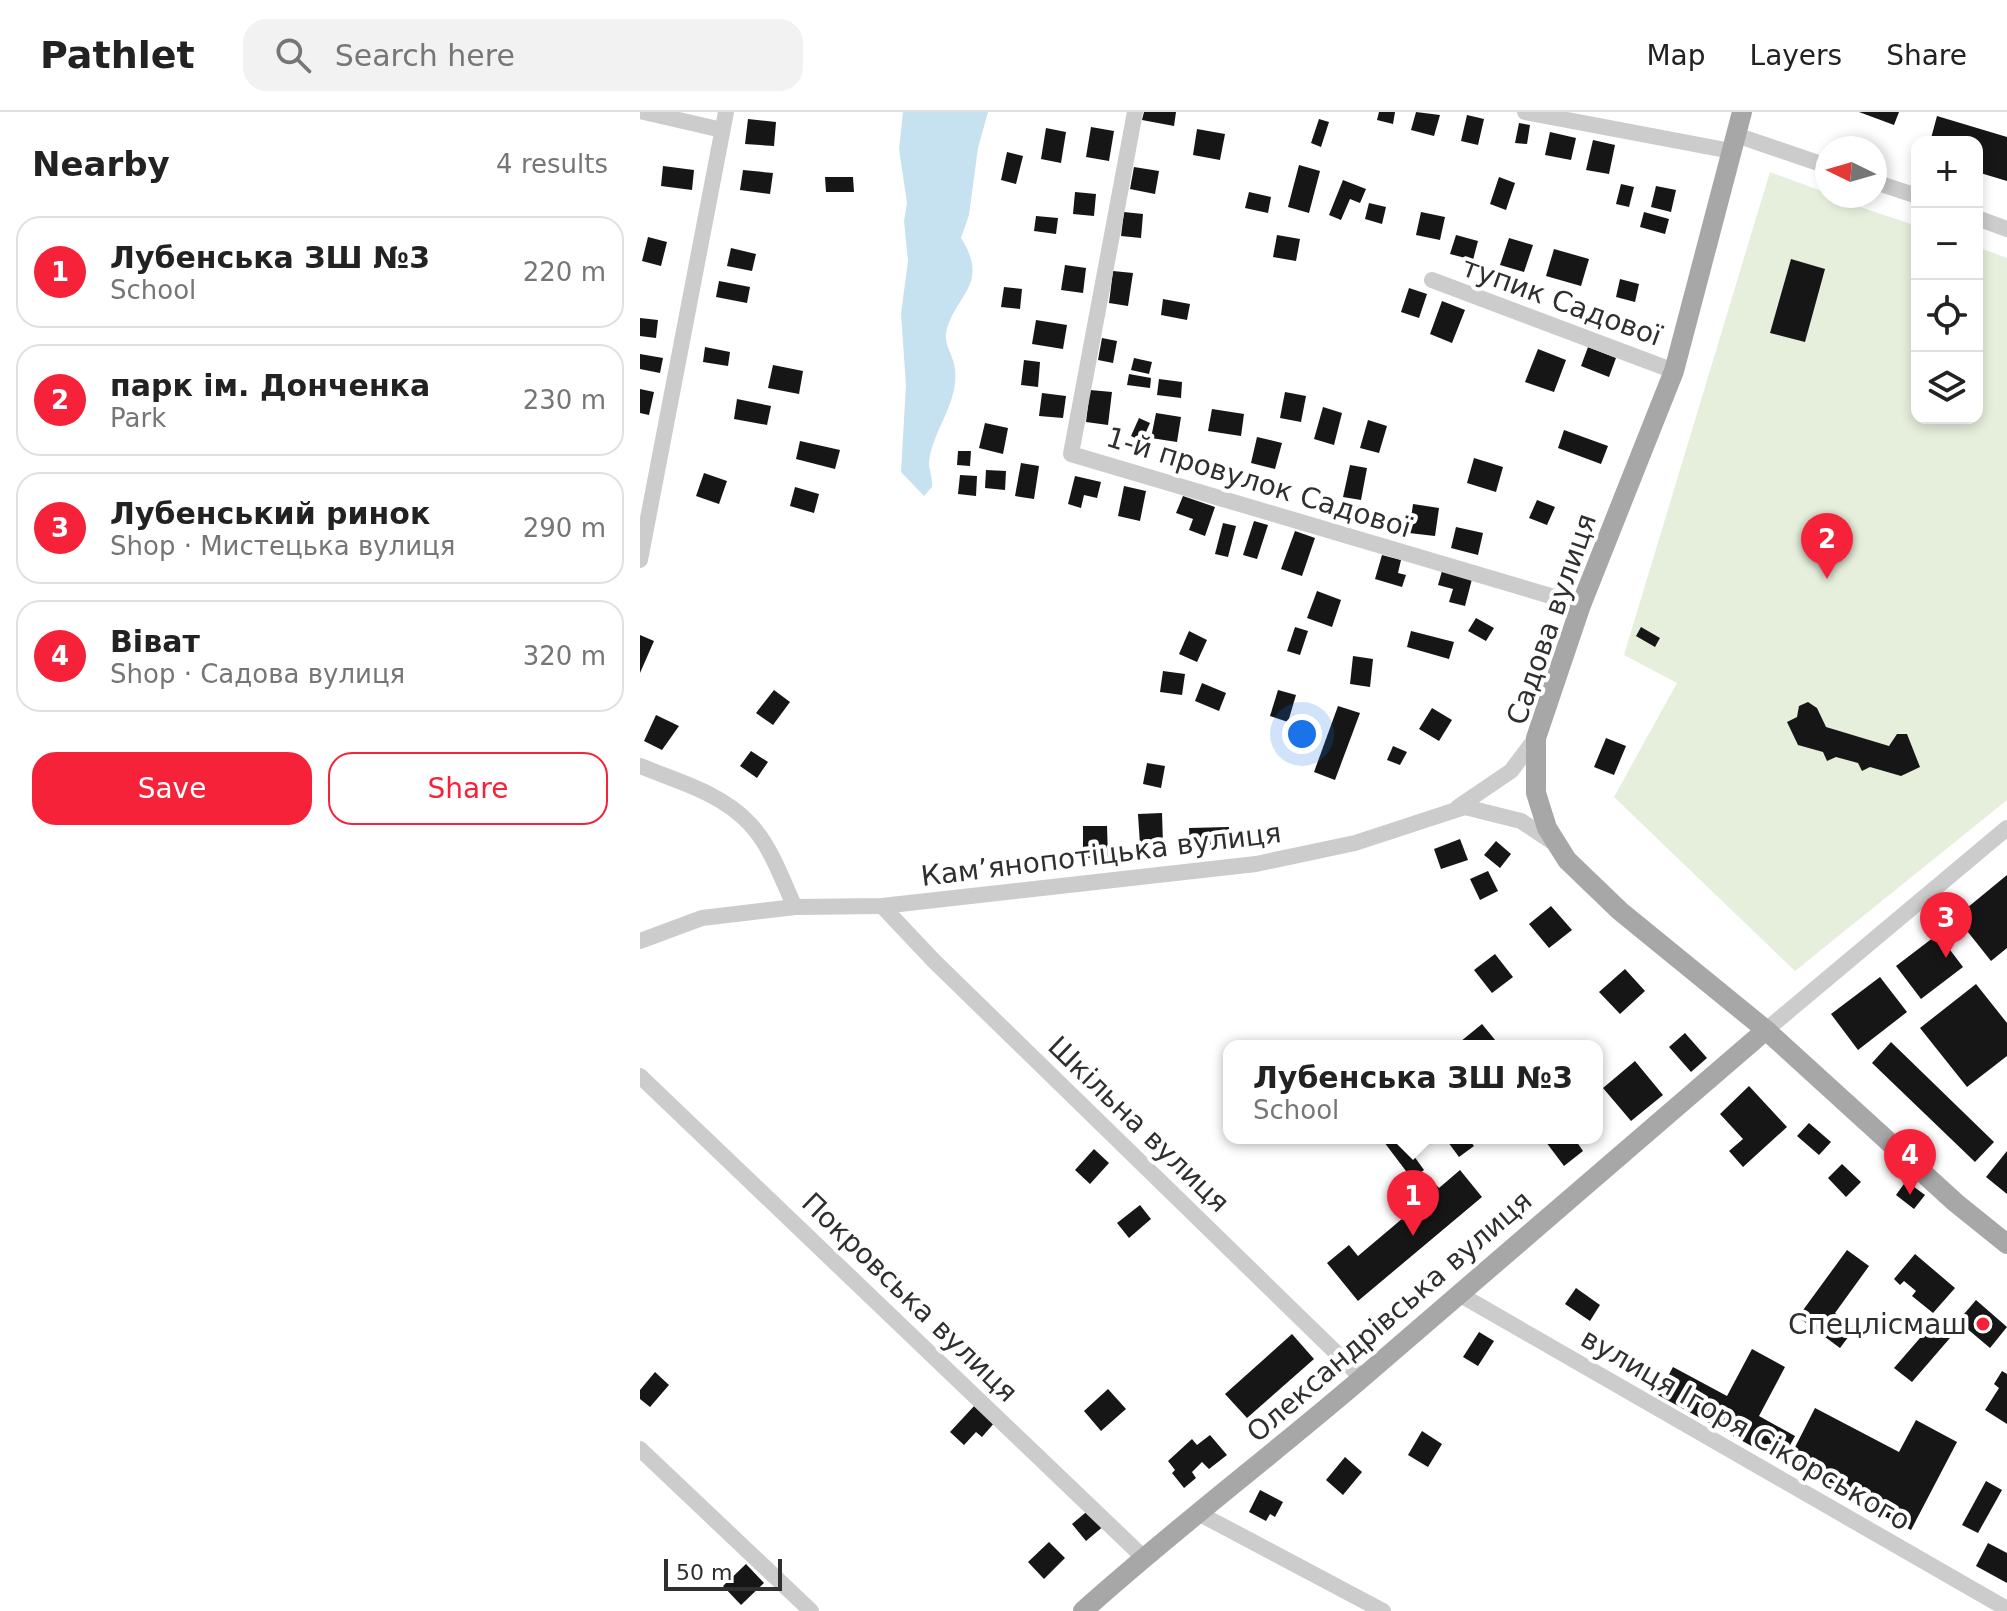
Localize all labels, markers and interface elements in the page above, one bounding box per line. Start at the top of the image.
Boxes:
search box [243,19,803,91]
text: Pathlet [40,33,195,77]
icon: search [271,33,315,77]
text: Search here [335,38,515,73]
text: Map [1646,39,1706,72]
text: Layers [1750,39,1842,72]
text: Share [1886,39,1967,72]
north arrow [1815,136,1887,208]
map controls [1911,136,1983,424]
button: + [1911,136,1983,208]
text: Nearby [32,144,170,184]
text: 4 results [496,149,608,179]
button: − [1911,208,1983,280]
text: Лубенська ЗШ №3 [110,240,430,275]
street label: тупик Садової [1458,250,1666,353]
text: 1 [51,257,69,287]
text: 220 m [523,257,606,287]
text: School [110,275,196,305]
button: locate [1911,280,1983,352]
button: layers [1911,352,1983,424]
text: парк ім. Донченка [110,368,430,403]
text: 2 [51,385,69,415]
text: 230 m [523,385,606,415]
text: Park [110,403,166,433]
street label: 1-й провулок Садової [1103,420,1415,545]
text: Лубенський ринок [110,496,430,531]
street label: Садова вулиця [1500,509,1603,729]
text: 3 [51,513,69,543]
text: 290 m [523,513,606,543]
pin: 2 [1801,513,1853,579]
text: Shop · Мистецька вулиця [110,531,455,561]
text: Віват [110,624,200,659]
text: 4 [51,641,69,671]
text: 320 m [523,641,606,671]
text: Shop · Садова вулиця [110,659,405,689]
your location [1282,714,1322,754]
button: Save [32,752,312,825]
button: Share [328,752,608,825]
street label: Камʼянопотіцька вулиця [919,816,1283,893]
pin: 3 [1920,892,1972,958]
street label: Шкільна вулиця [1041,1030,1236,1219]
popup [1223,1040,1603,1144]
text: Лубенська ЗШ №3 [1253,1060,1573,1095]
text: School [1253,1095,1339,1125]
pin: 4 [1884,1129,1936,1195]
pin: 1 [1387,1170,1439,1236]
street label: Олександрівська вулиця [1240,1184,1538,1449]
street label: Покровська вулиця [795,1186,1024,1409]
place label: Спецлісмаш [1788,1308,1967,1341]
marker: Спецлісмаш [1974,1315,1992,1333]
street label: вулиця Ігоря Сікорського [1575,1322,1916,1537]
scale bar [664,1555,782,1591]
text: 50 m [676,1560,732,1585]

